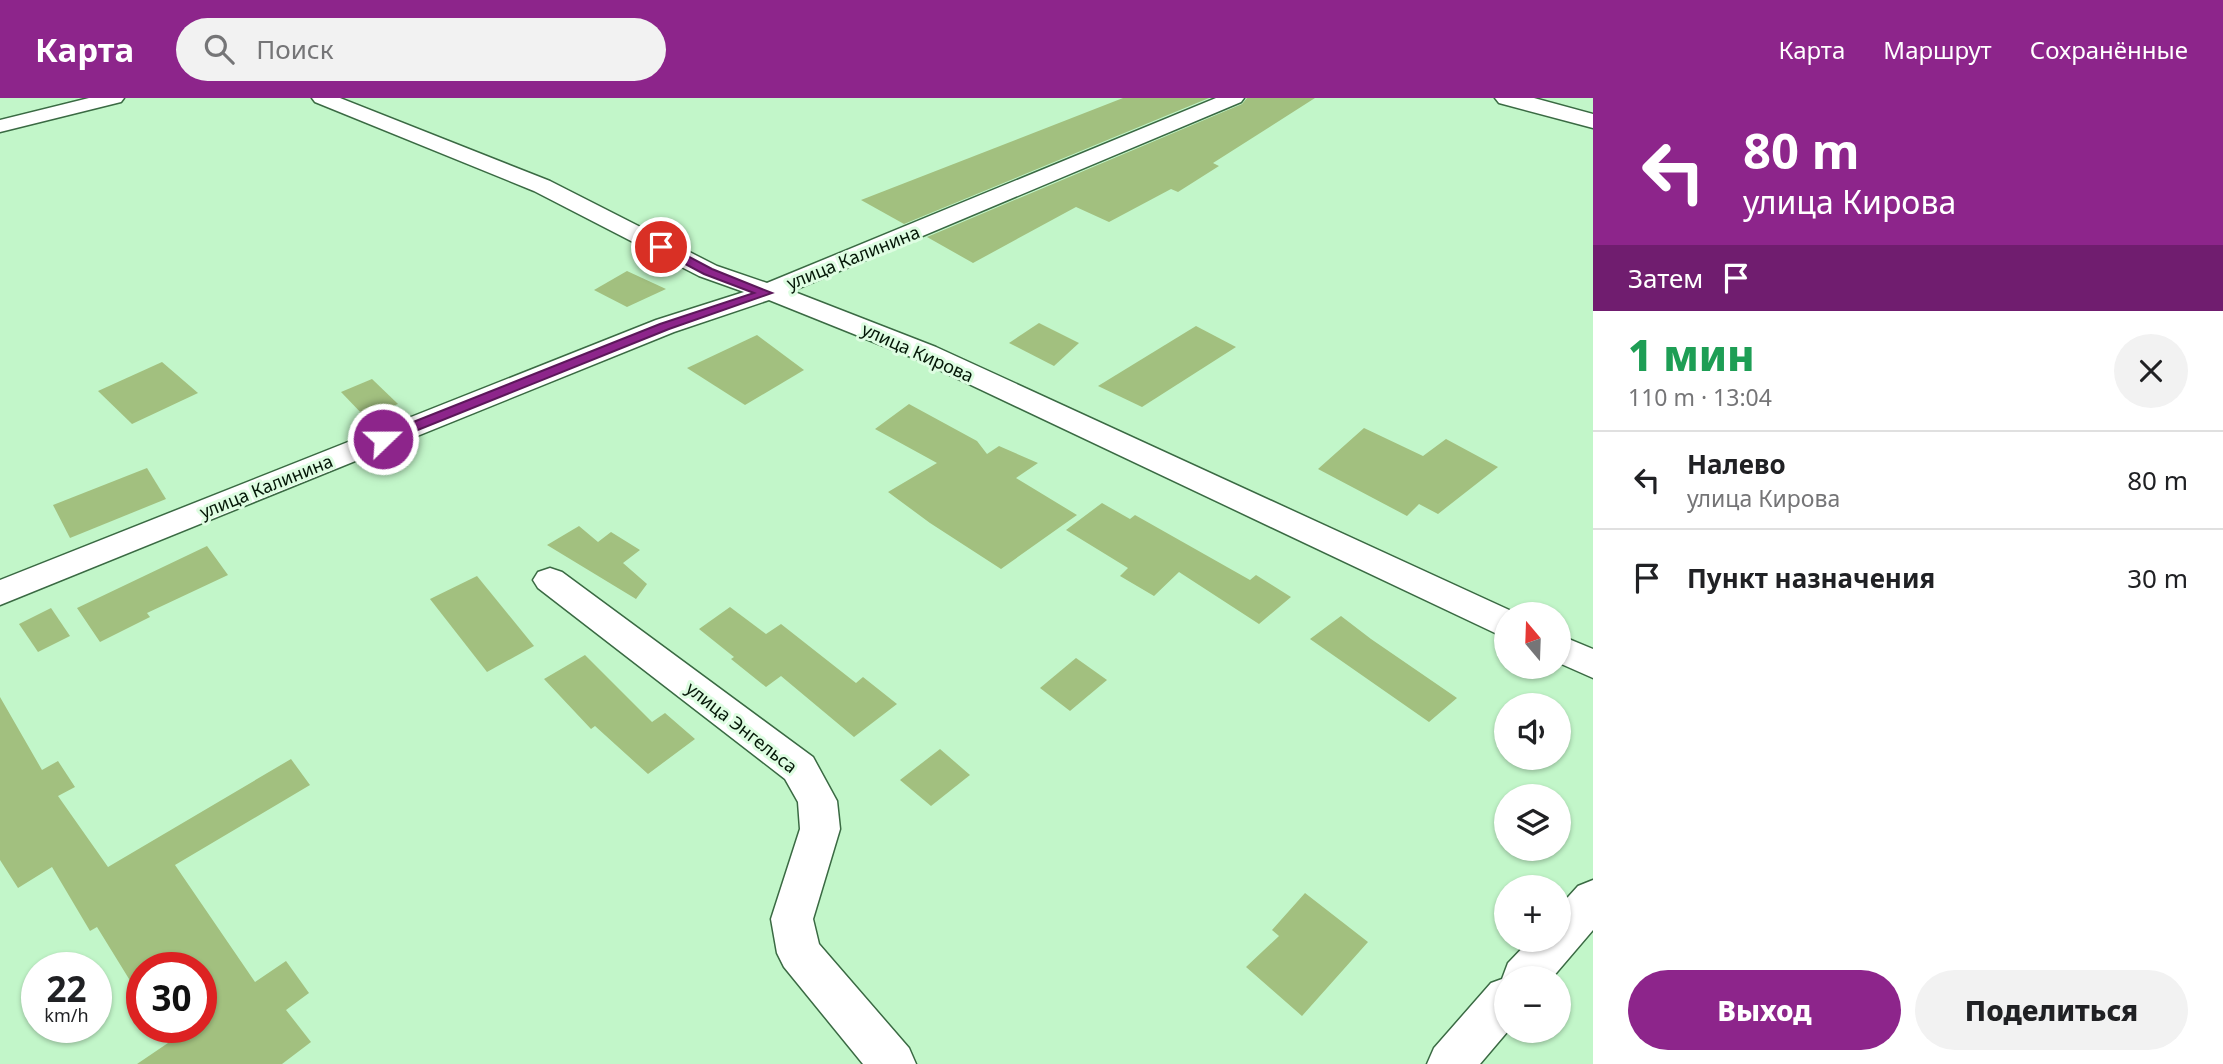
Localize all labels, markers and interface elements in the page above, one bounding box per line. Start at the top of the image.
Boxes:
search box [176,18,666,81]
text: Карта [35,27,134,72]
icon: search [200,30,238,68]
text: Поиск [256,31,333,67]
text: Карта [1778,33,1845,66]
text: Маршрут [1883,33,1992,66]
text: Сохранённые [2030,33,2188,66]
text: 80 m [1743,117,1860,183]
icon: left [1628,126,1719,217]
text: улица Кирова [1743,180,1956,223]
pin [631,217,691,277]
street label: улица Калинина [783,219,923,295]
icon: arrive [642,228,680,266]
icon: arrive [1717,259,1755,297]
text: Затем [1628,260,1703,296]
street label: улица Кирова [858,317,978,387]
text: 1 мин [1628,326,1755,383]
button: close [2114,334,2188,408]
text: 110 m · 13:04 [1628,381,1772,413]
position arrow [346,402,420,476]
text: Налево [1687,446,1786,482]
street label: улица Калинина [196,448,336,524]
icon: left [1628,461,1666,499]
text: 80 m [2127,462,2188,498]
text: улица Кирова [1687,482,1840,514]
icon: arrive [1628,559,1666,597]
text: Пункт назначения [1687,560,1935,596]
text: 30 m [2127,560,2188,596]
north arrow [1494,602,1572,679]
map controls [1494,602,1571,1043]
street label: улица Энгельса [681,676,803,778]
button: sound [1494,693,1571,770]
button: layers [1494,784,1571,861]
button: + [1494,875,1571,952]
speed limit sign: 30 [126,952,217,1043]
text: 22 [46,965,87,1012]
button: − [1494,966,1571,1043]
button: Выход [1628,970,1901,1050]
button: Поделиться [1915,970,2188,1050]
text: km/h [44,1003,89,1027]

